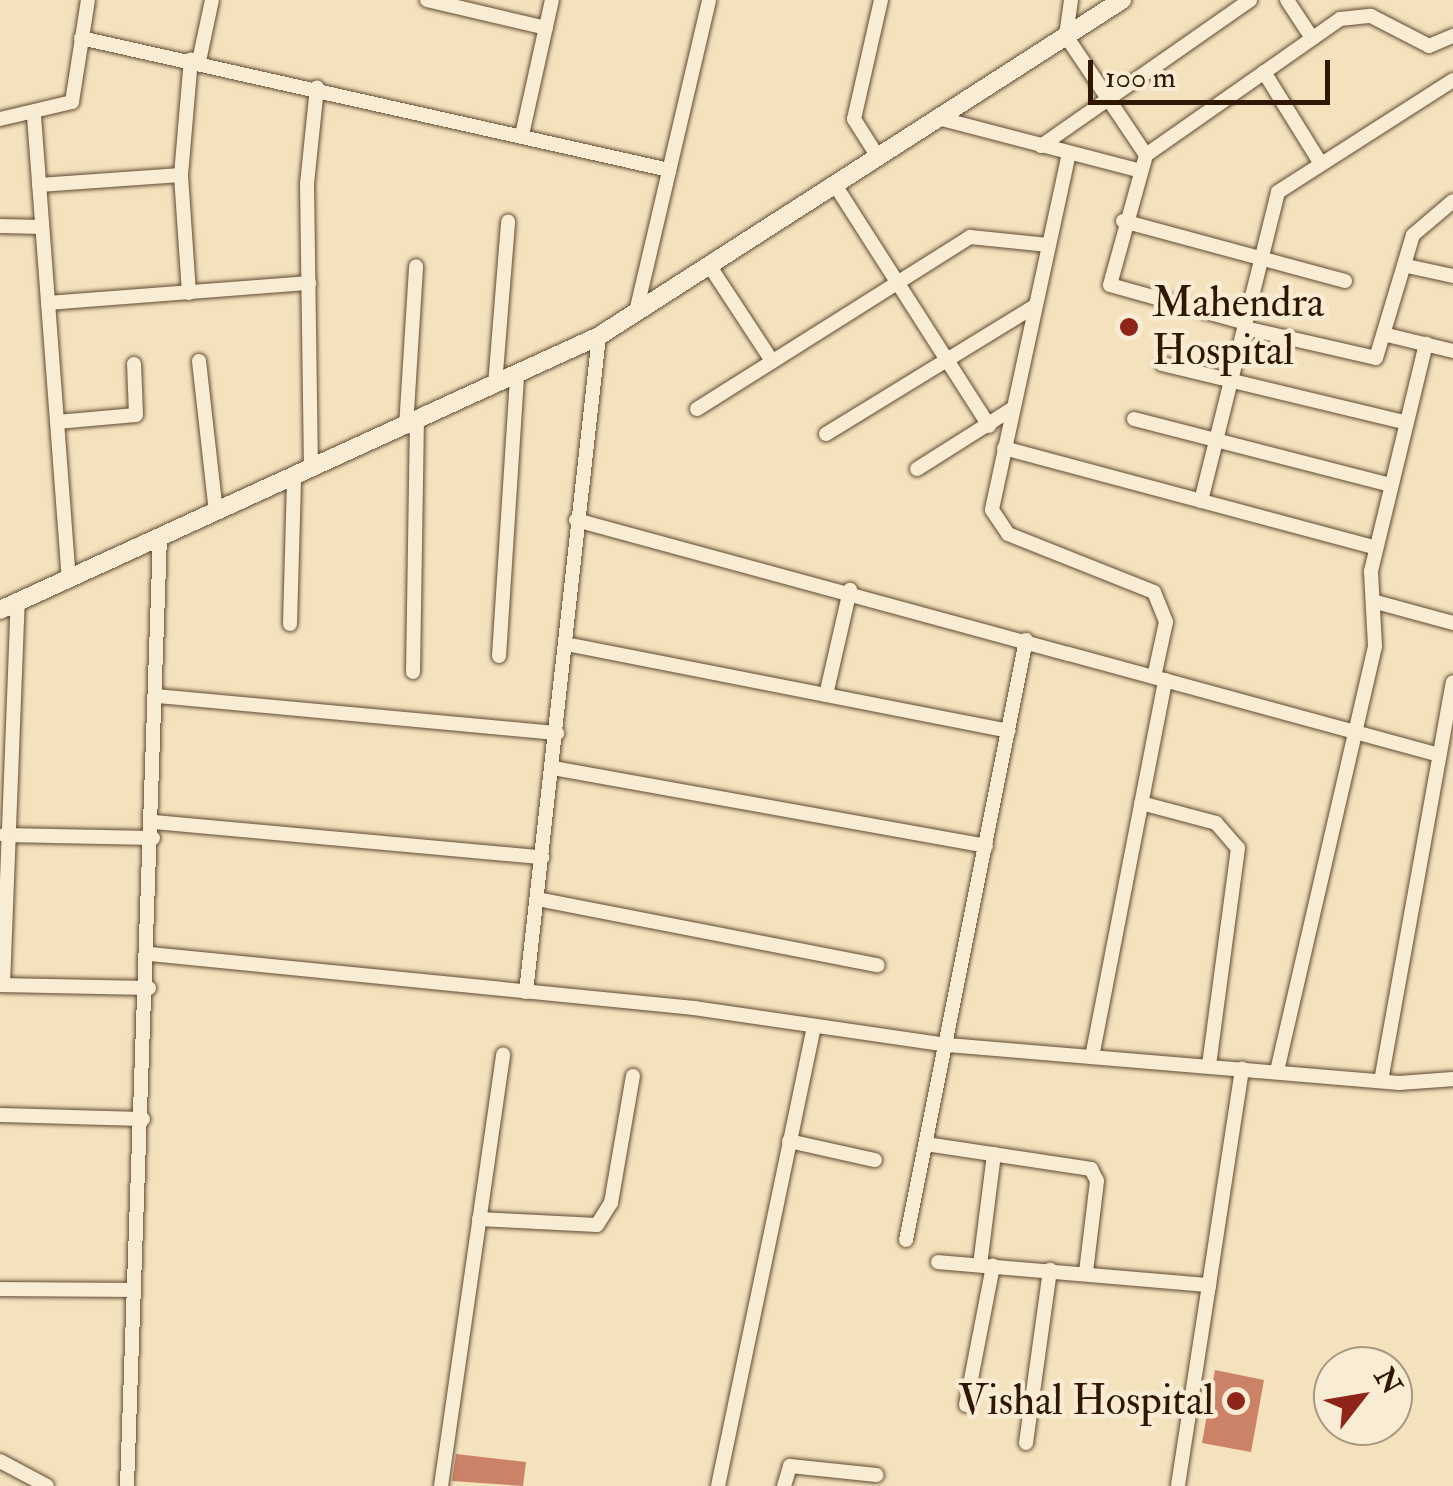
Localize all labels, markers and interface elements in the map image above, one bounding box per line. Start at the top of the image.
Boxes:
scale bar [1093,40,1336,102]
text: 100 m [1105,59,1176,96]
place label: Mahendra Hospital [1152,278,1324,376]
marker: Mahendra Hospital [1116,314,1142,340]
north arrow [1313,1346,1413,1446]
text: N [1366,1362,1409,1401]
place label: Vishal Hospital [958,1376,1214,1426]
marker: Vishal Hospital [1223,1388,1249,1414]

